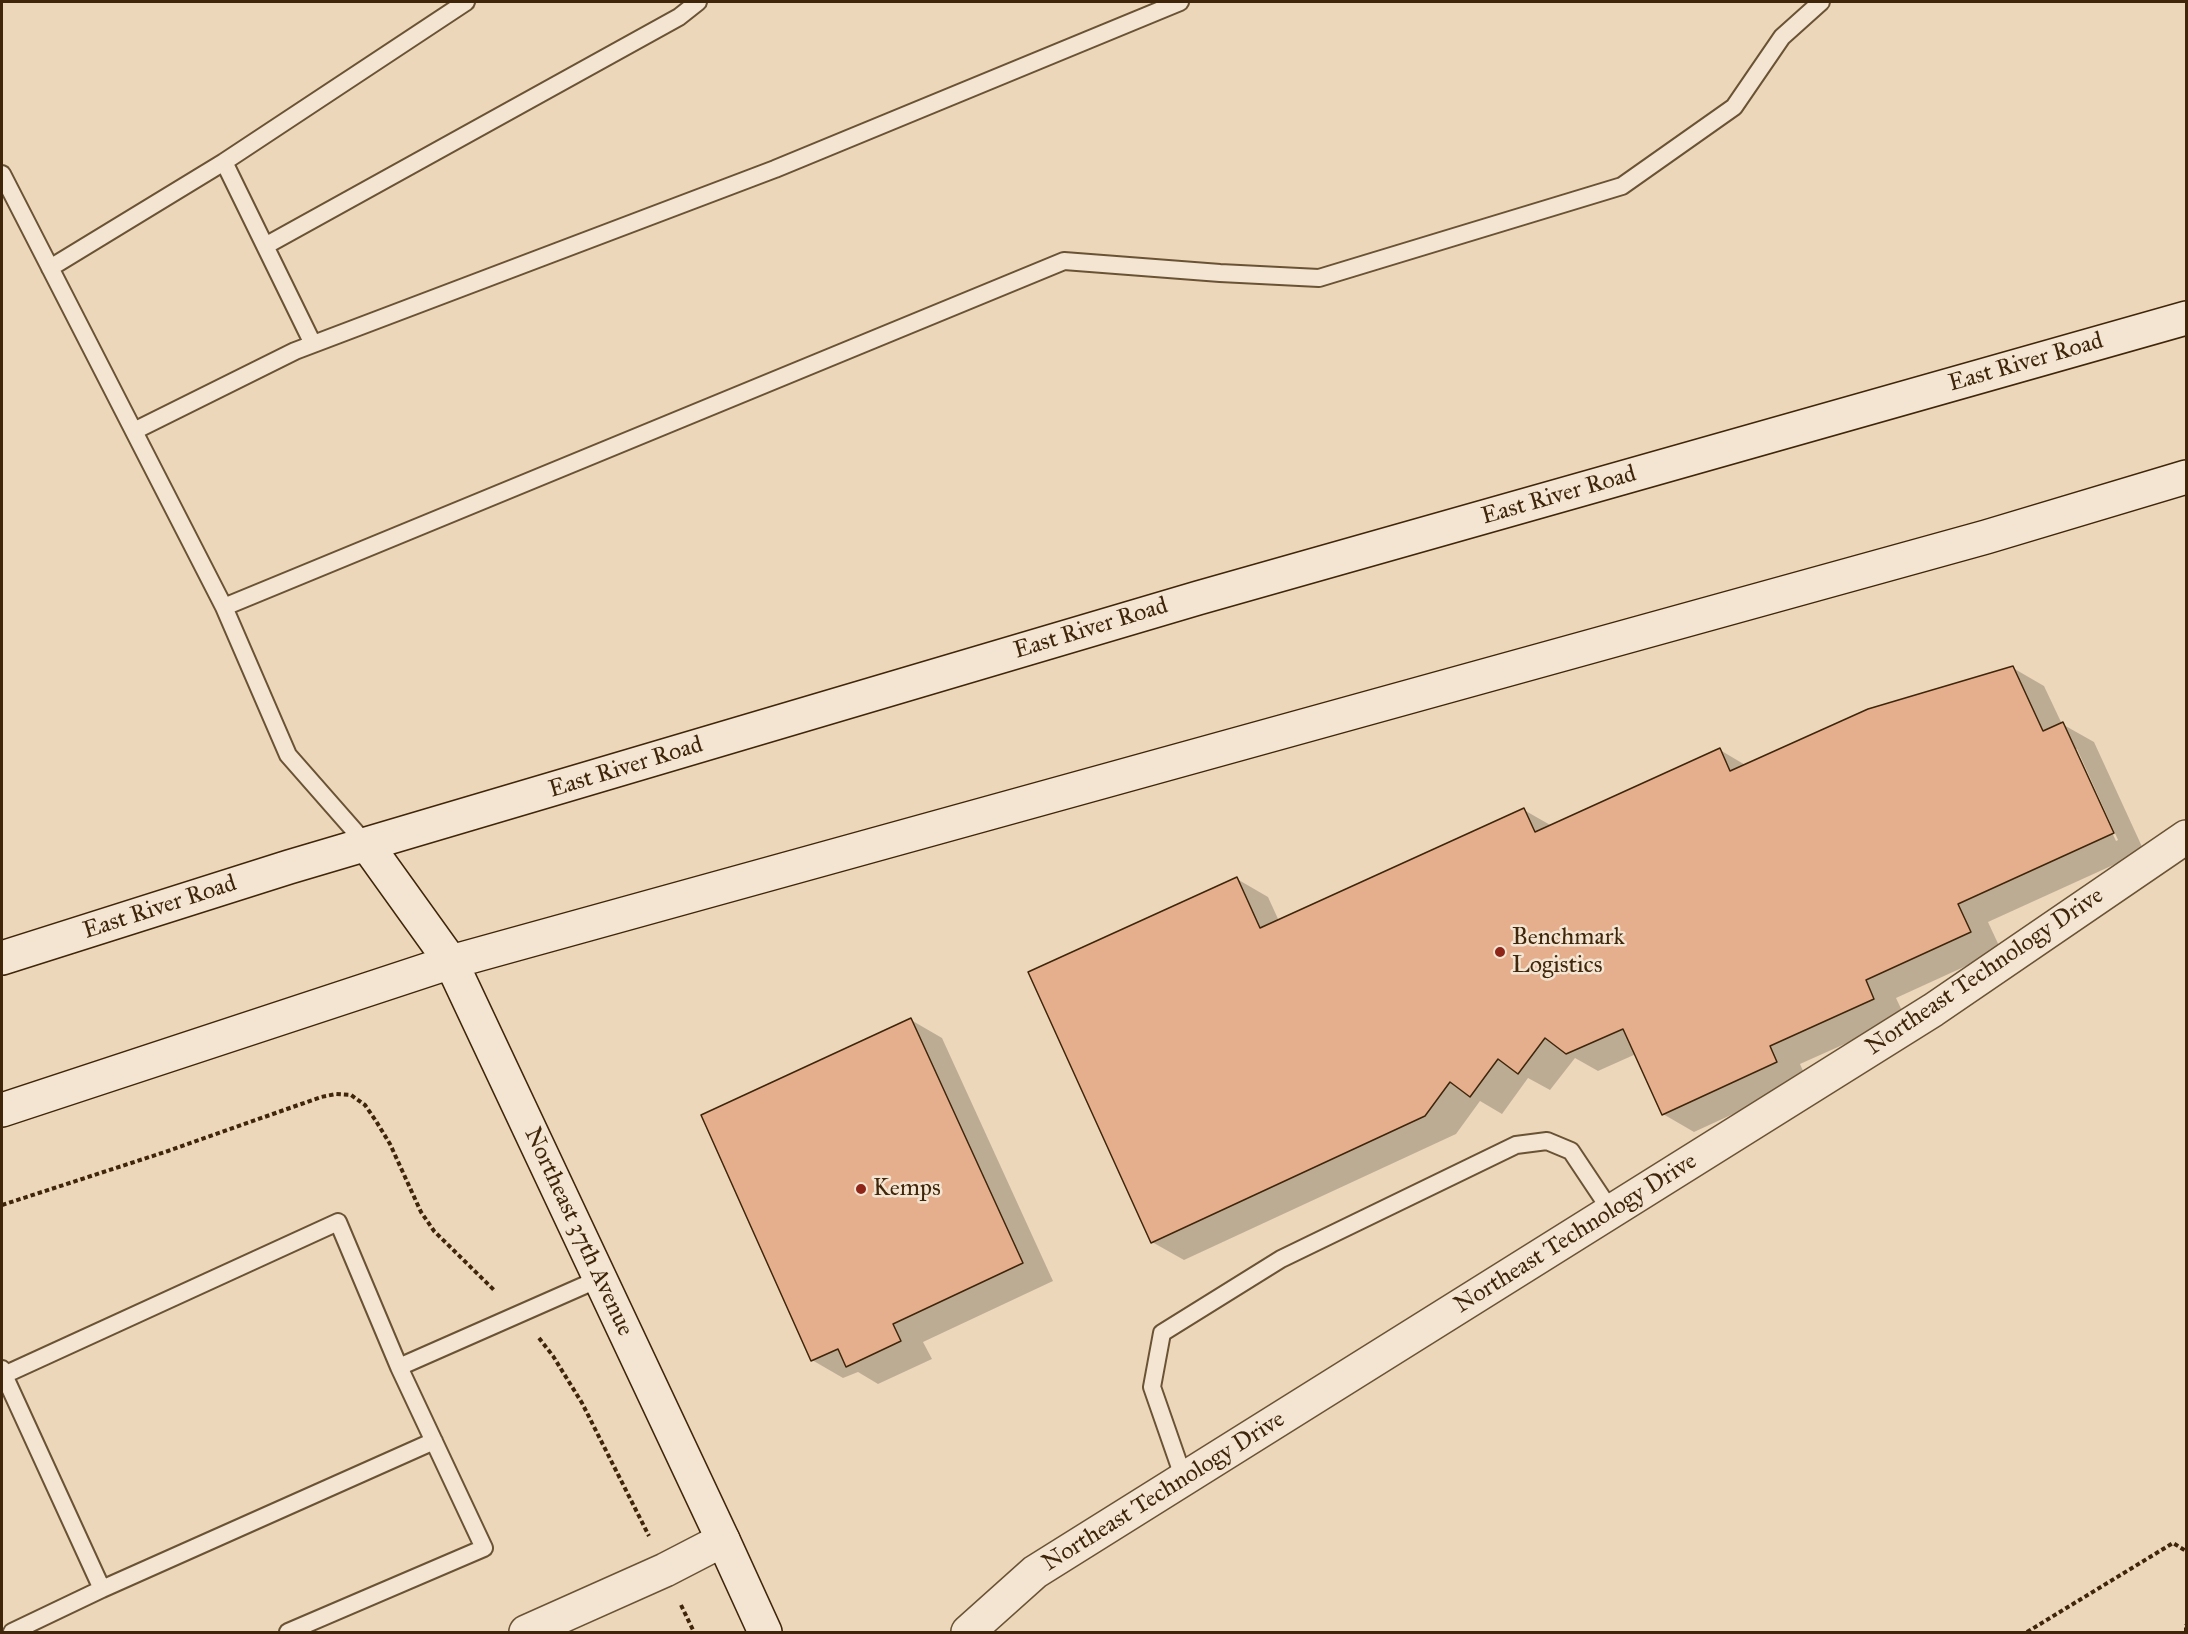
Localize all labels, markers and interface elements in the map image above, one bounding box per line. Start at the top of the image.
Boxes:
street label: East River Road [1945,327,2107,399]
street label: East River Road [1478,460,1640,532]
street label: East River Road [1011,592,1171,666]
street label: East River Road [546,731,706,805]
street label: East River Road [80,870,240,946]
street label: Northeast Technology Drive [1861,882,2109,1062]
place label: Benchmark Logistics [1512,924,1625,980]
marker: Benchmark Logistics [1493,945,1507,959]
street label: Northeast 37th Avenue [517,1123,639,1341]
street label: Northeast Technology Drive [1450,1148,1702,1320]
place label: Kemps [873,1175,941,1203]
marker: Kemps [854,1182,868,1196]
street label: Northeast Technology Drive [1038,1406,1290,1578]

